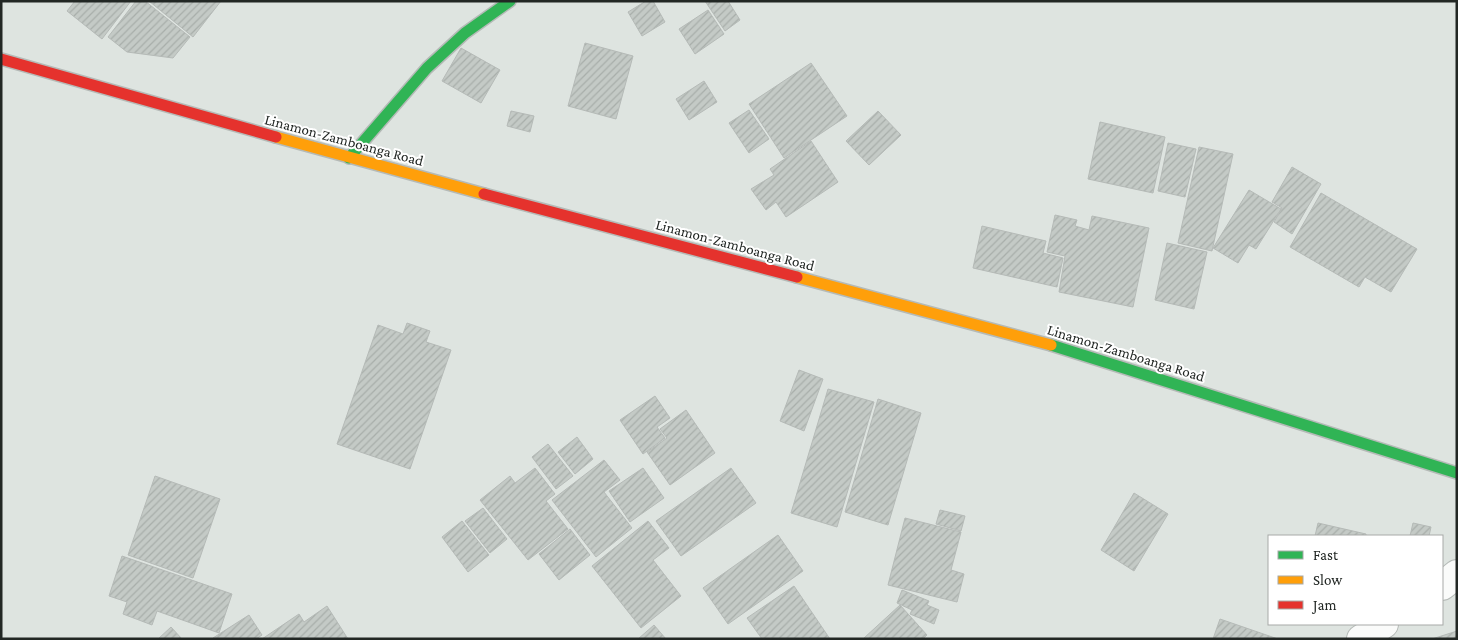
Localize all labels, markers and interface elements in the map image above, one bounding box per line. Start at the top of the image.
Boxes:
street label: Linamon-Zamboanga Road [263,111,425,170]
street label: Linamon-Zamboanga Road [654,216,816,275]
street label: Linamon-Zamboanga Road [1045,321,1207,386]
legend [1268,535,1443,625]
text: Fast [1313,547,1339,563]
text: Slow [1313,572,1343,588]
text: Jam [1311,597,1336,614]

